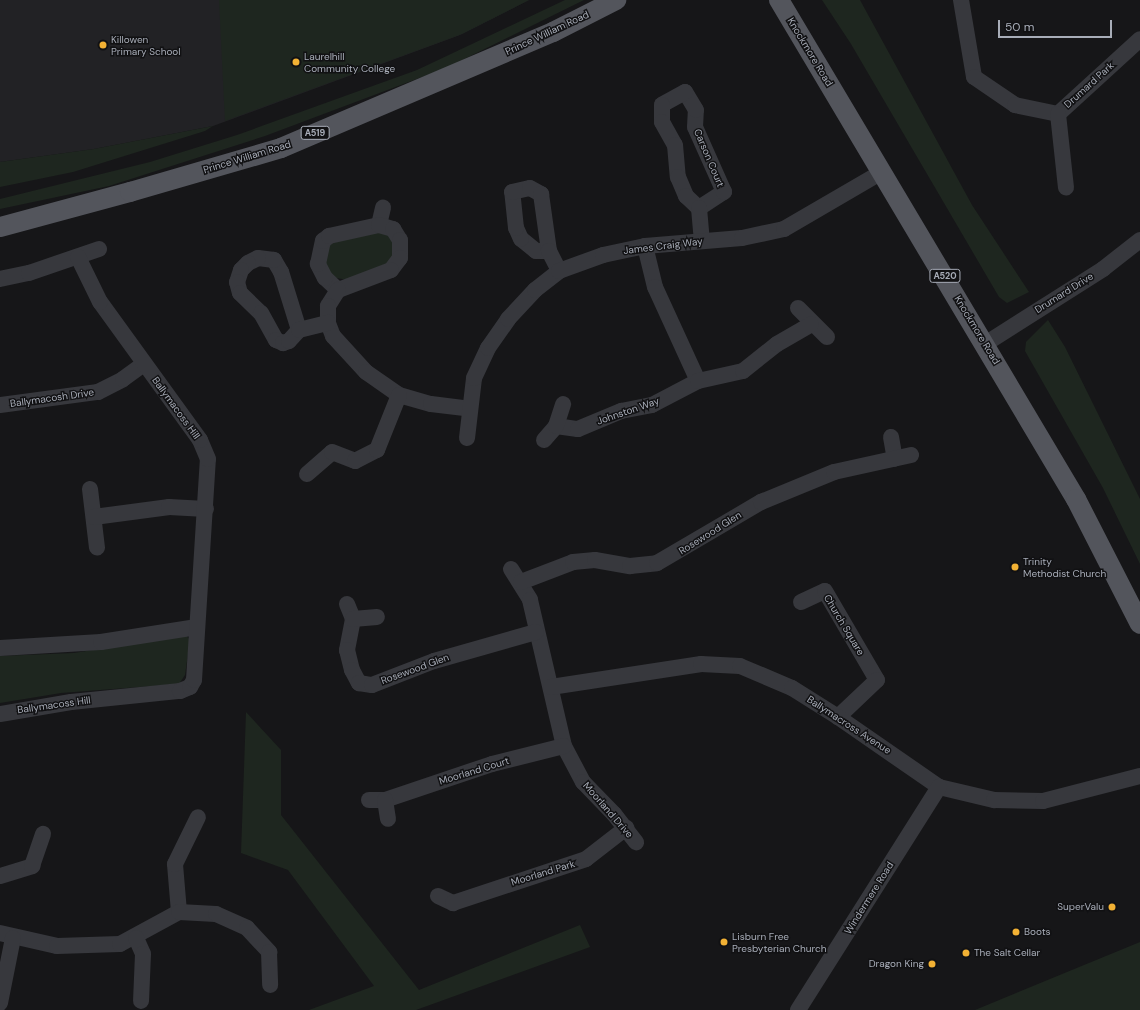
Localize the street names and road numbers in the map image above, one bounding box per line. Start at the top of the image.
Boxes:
street label: Prince William Road [503,8,591,58]
street label: Knockmore Road [785,15,835,89]
street label: Drumard Park [1062,60,1116,110]
road number: A519 [300,126,330,140]
street label: Carson Court [691,127,727,189]
street label: Prince William Road [202,138,292,176]
street label: James Craig Way [623,235,703,257]
road number: A520 [929,269,961,283]
street label: Drumard Drive [1033,270,1095,316]
street label: Knockmore Road [952,293,1002,367]
street label: Ballymacoss Hill [149,375,203,441]
street label: Ballymacosh Drive [9,386,95,410]
street label: Johnston Way [595,395,661,427]
street label: Rosewood Glen [676,509,744,557]
street label: Church Square [821,592,867,658]
street label: Rosewood Glen [379,651,451,687]
street label: Ballymacross Avenue [805,693,893,757]
street label: Ballymacoss Hill [17,694,91,716]
street label: Moorland Court [437,755,511,787]
street label: Moorland Drive [581,780,635,840]
street label: Moorland Park [510,858,576,888]
street label: Windermere Road [842,860,896,936]

